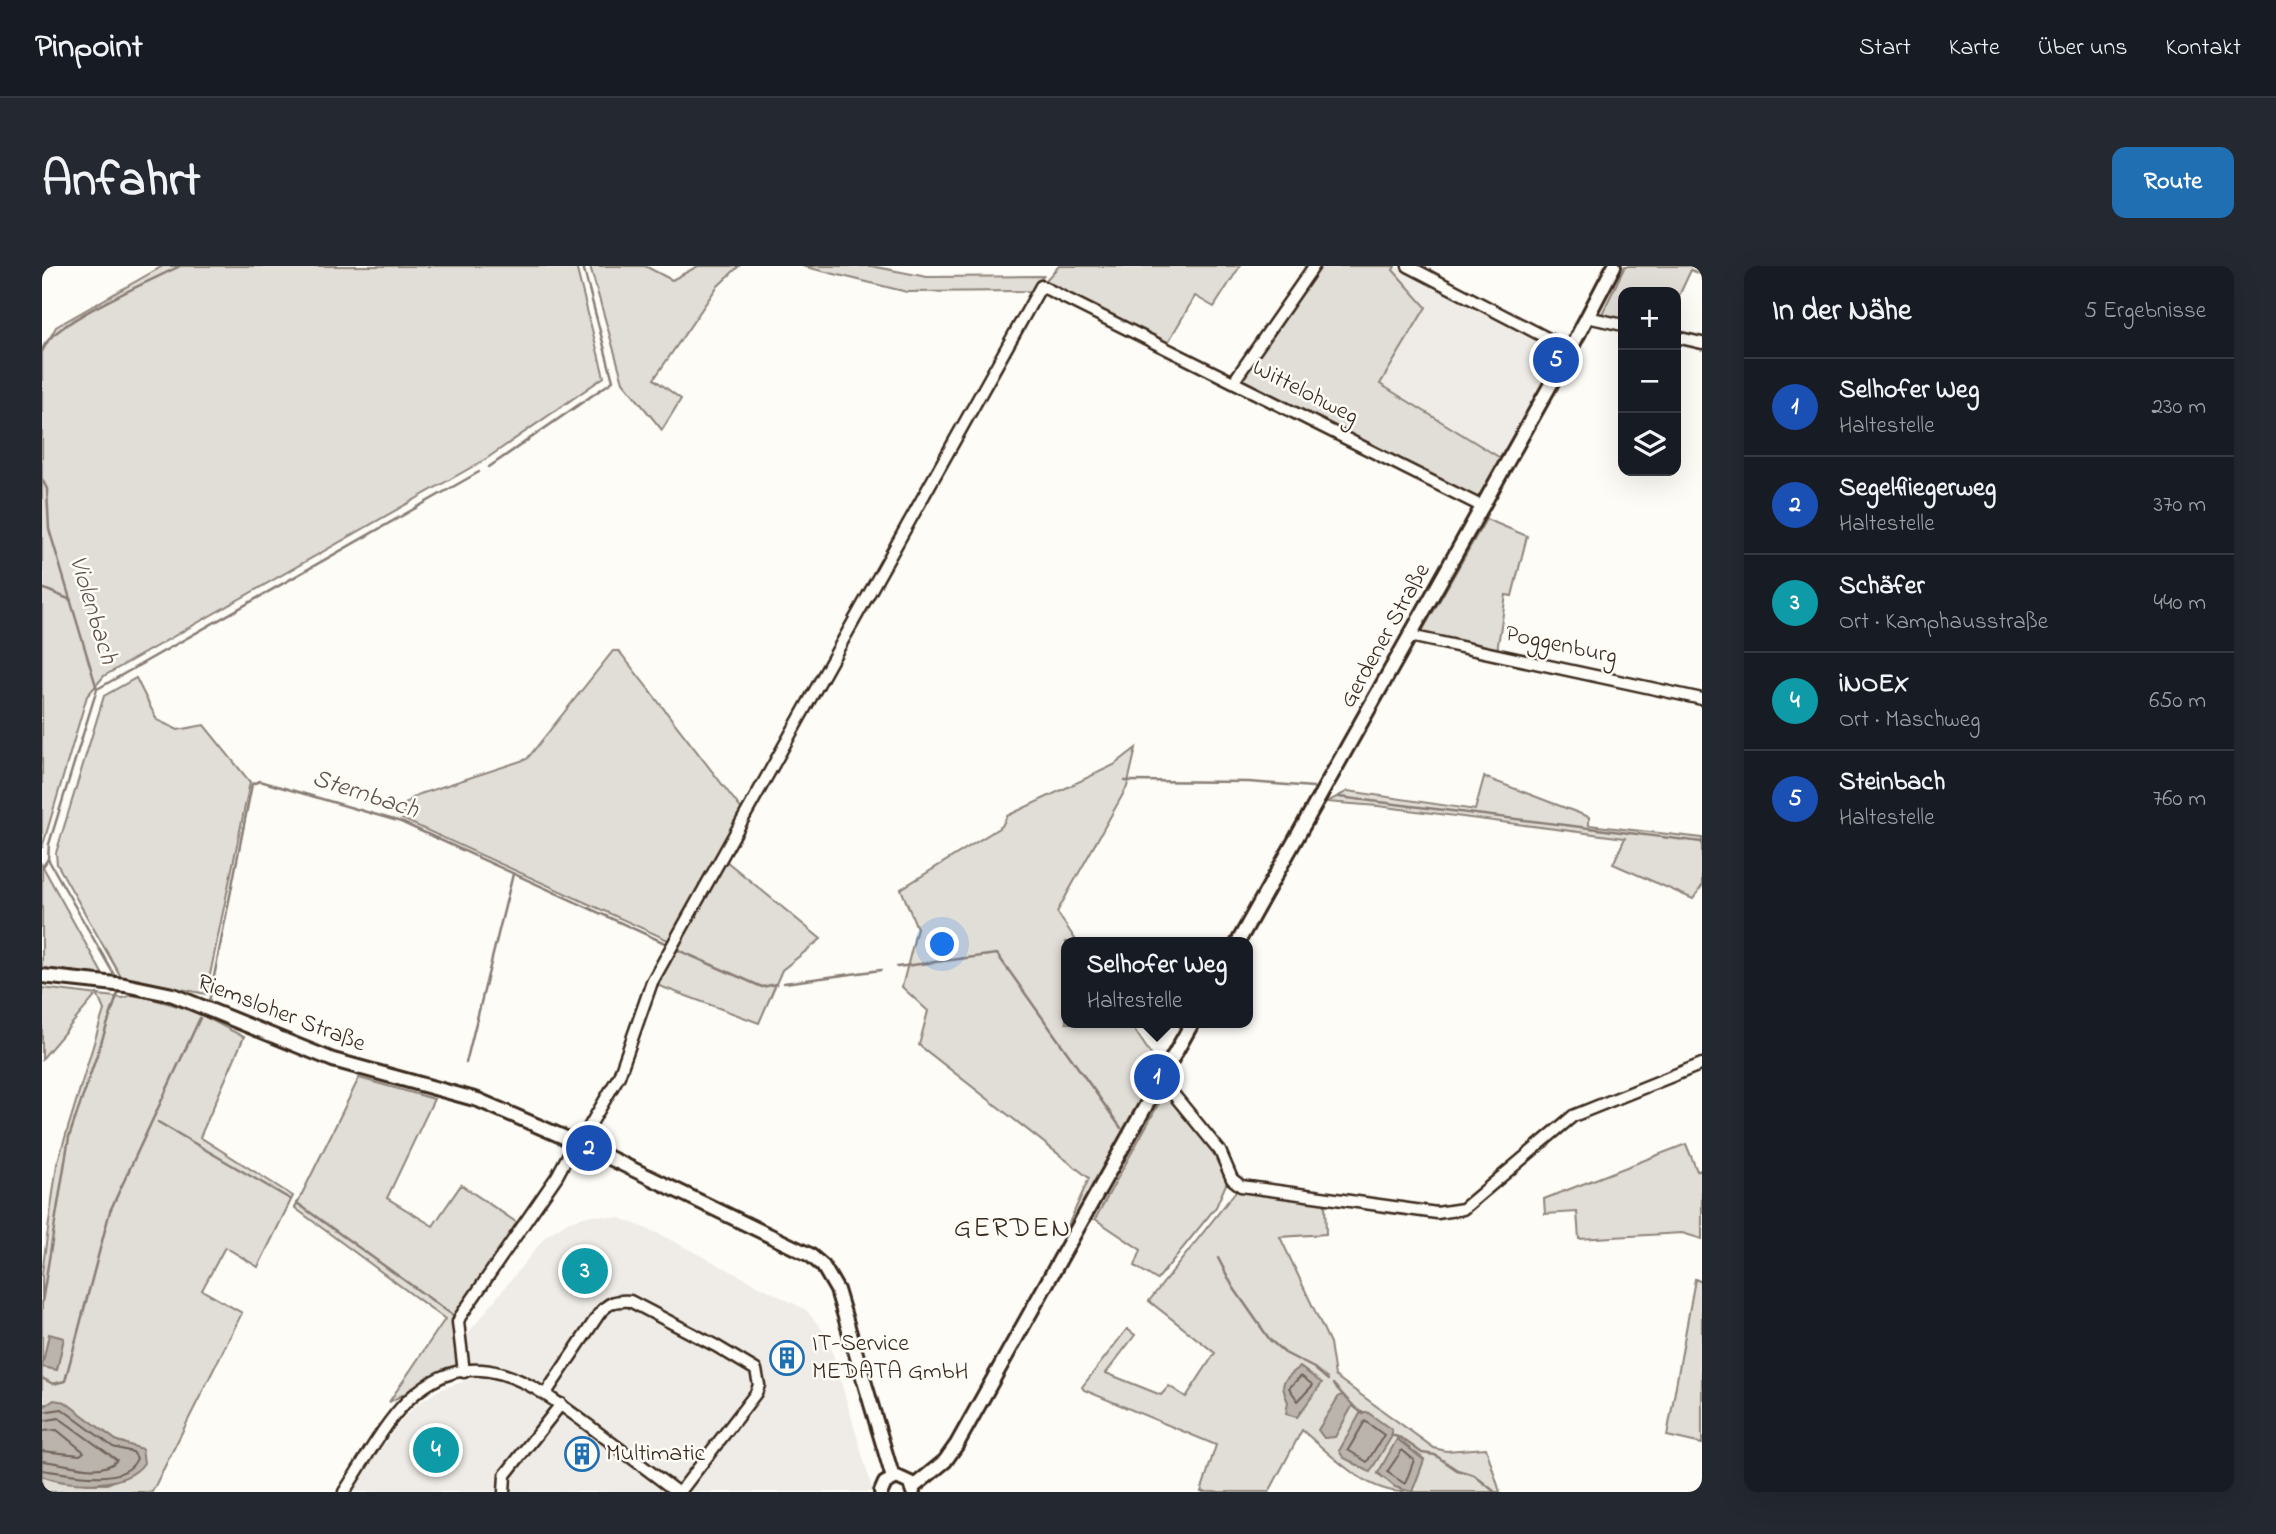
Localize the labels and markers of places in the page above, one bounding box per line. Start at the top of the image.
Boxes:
pin: 5 [1533,334,1579,386]
pin: 1 [1134,1051,1180,1103]
pin: 2 [566,1122,612,1174]
pin: 3 [562,1245,608,1297]
place label: IT-Service MEDATA GmbH [812,1327,968,1390]
building icon: IT-Service MEDATA GmbH [768,1339,806,1377]
pin: 4 [413,1424,459,1476]
building icon: Multimatic [563,1435,601,1473]
place label: Multimatic [606,1437,706,1472]

